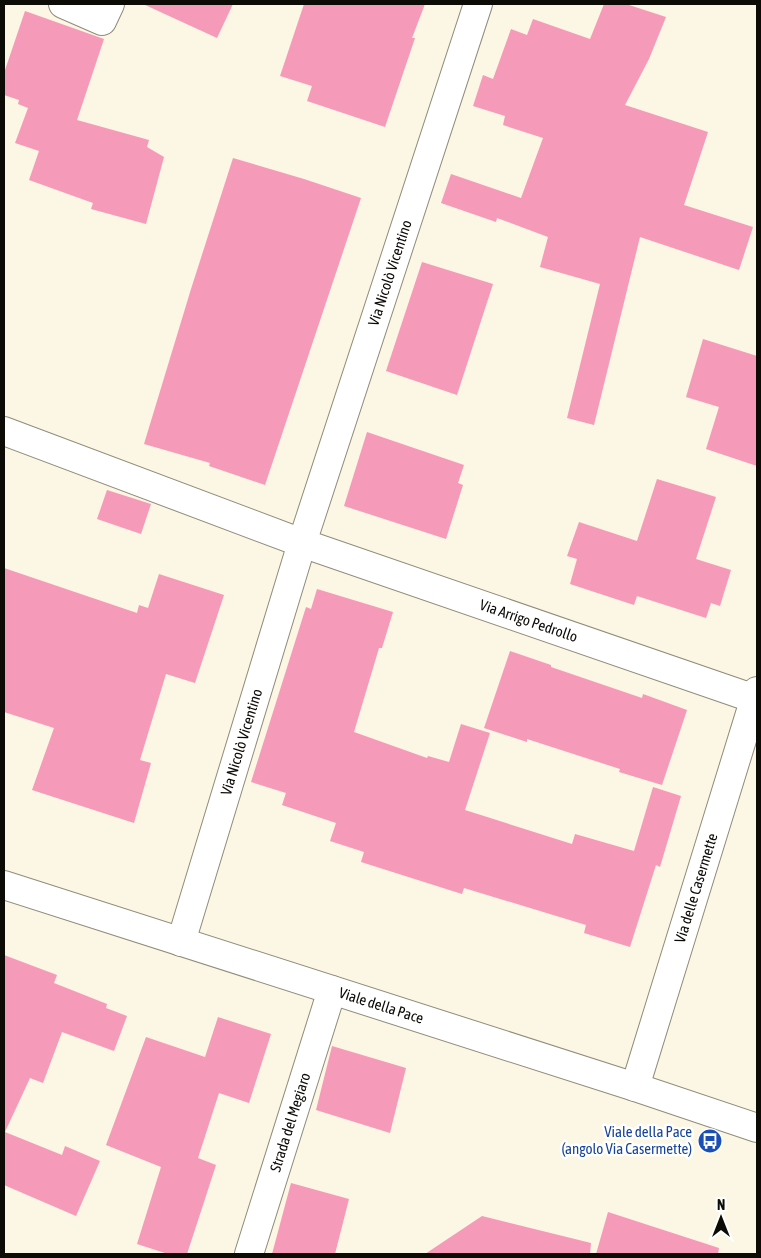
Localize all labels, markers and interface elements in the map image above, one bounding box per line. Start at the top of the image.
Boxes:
street label: Via Nicolò Vicentino [364,218,415,328]
street label: Via Arrigo Pedrollo [478,596,580,645]
street label: Via Nicolò Vicentino [217,687,265,797]
street label: Via delle Casermette [671,831,721,945]
street label: Viale della Pace [337,984,426,1027]
street label: Strada del Megiaro [266,1070,313,1174]
place label: Viale della Pace (angolo Via Casermette) [561,1123,692,1157]
bus stop icon: Viale della Pace (angolo Via Casermette) [697,1128,723,1154]
north arrow [696,1193,746,1243]
text: N [717,1197,725,1213]

